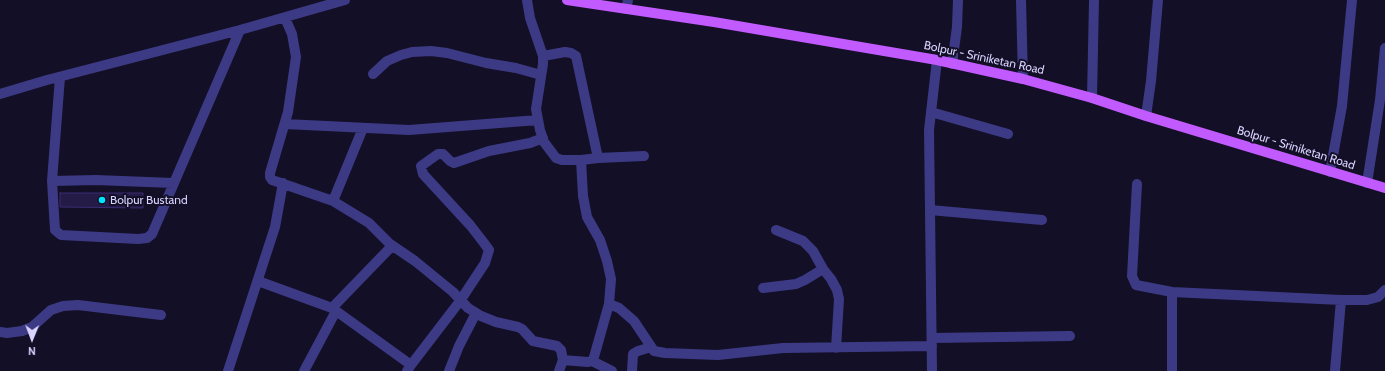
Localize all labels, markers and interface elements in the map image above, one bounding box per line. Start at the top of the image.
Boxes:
street label: Bolpur - Sriniketan Road [922,38,1046,78]
street label: Bolpur - Sriniketan Road [1235,123,1357,173]
place label: Bolpur Bustand [110,193,188,207]
marker: Bolpur Bustand [97,195,107,205]
north arrow [12,319,52,359]
text: N [28,344,36,358]

